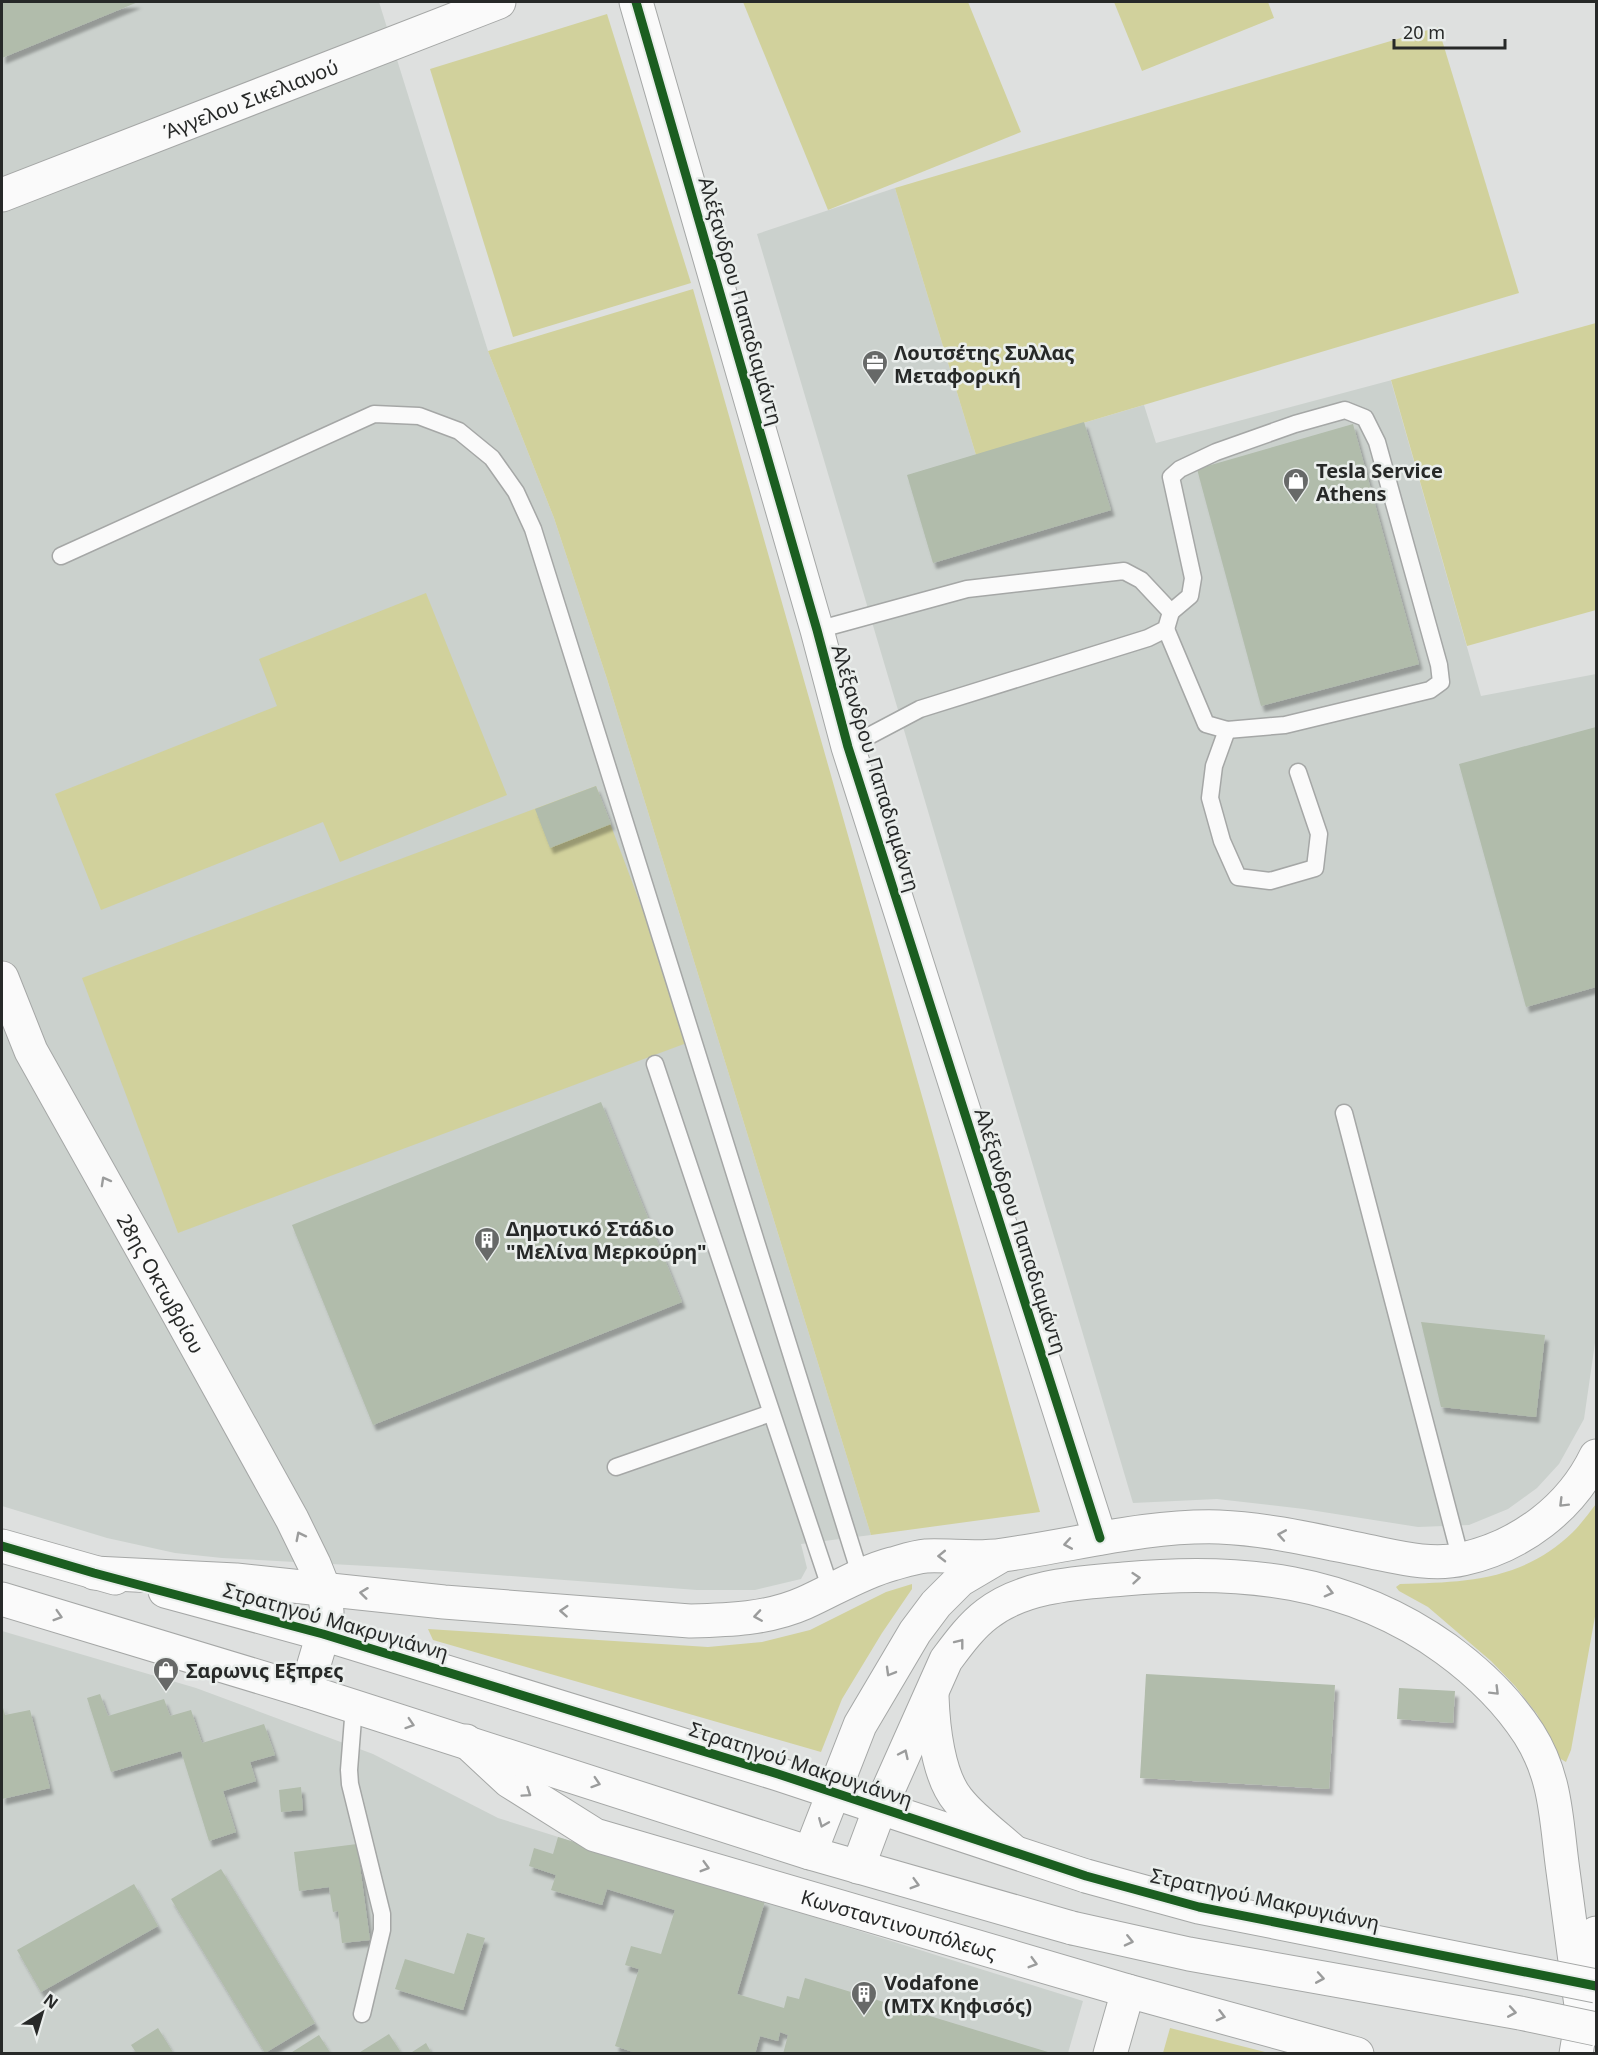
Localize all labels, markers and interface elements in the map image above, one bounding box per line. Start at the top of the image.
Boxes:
scale bar [1394,12,1505,50]
text: 20 m [1403,20,1445,44]
street label: Άγγελου Σικελιανού [160,52,342,144]
street label: Αλέξανδρου Παπαδιαμάντη [693,174,789,428]
place label: Λουτσέτης Συλλας Μεταφορική [894,339,1075,389]
office icon: Λουτσέτης Συλλας Μεταφορική [860,348,890,386]
place label: Tesla Service Athens [1316,457,1443,507]
shop icon: Tesla Service Athens [1281,466,1311,504]
street label: Αλέξανδρου Παπαδιαμάντη [826,641,926,895]
street label: Αλέξανδρου Παπαδιαμάντη [968,1105,1074,1357]
one-way arrow [101,1177,112,1187]
street label: 28ης Οκτωβρίου [111,1209,211,1358]
place label: Δημοτικό Στάδιο "Μελίνα Μερκούρη" [506,1215,707,1265]
building icon: Δημοτικό Στάδιο "Μελίνα Μερκούρη" [472,1225,502,1263]
one-way arrow [1559,1497,1570,1507]
one-way arrow [1277,1530,1286,1542]
one-way arrow [296,1531,307,1542]
one-way arrow [1063,1537,1073,1550]
one-way arrow [937,1550,946,1562]
one-way arrow [1131,1572,1141,1585]
street label: Στρατηγού Μακρυγιάννη [220,1576,452,1666]
one-way arrow [1323,1585,1334,1597]
one-way arrow [360,1588,369,1600]
one-way arrow [559,1605,568,1618]
one-way arrow [52,1609,62,1621]
one-way arrow [753,1609,763,1622]
one-way arrow [952,1638,963,1649]
shop icon: Σαρωνις Εξπρες [151,1655,181,1693]
place label: Σαρωνις Εξπρες [186,1657,343,1684]
one-way arrow [886,1666,897,1676]
one-way arrow [1487,1683,1498,1694]
street label: Στρατηγού Μακρυγιάννη [686,1715,916,1813]
one-way arrow [404,1717,415,1729]
one-way arrow [896,1750,908,1761]
one-way arrow [590,1776,601,1789]
one-way arrow [520,1785,531,1796]
one-way arrow [817,1817,830,1827]
one-way arrow [699,1860,710,1872]
street label: Στρατηγού Μακρυγιάννη [1148,1862,1382,1936]
one-way arrow [909,1877,919,1889]
street label: Κωνσταντινουπόλεως [798,1883,1000,1965]
one-way arrow [1124,1933,1134,1946]
one-way arrow [1027,1956,1038,1968]
place label: Vodafone (MTX Κηφισός) [884,1969,1032,2019]
one-way arrow [1316,1972,1325,1984]
building icon: Vodafone (MTX Κηφισός) [849,1979,879,2017]
north arrow [12,1983,72,2043]
text: N [39,1988,63,2014]
one-way arrow [1507,2005,1517,2018]
one-way arrow [1216,2009,1226,2022]

